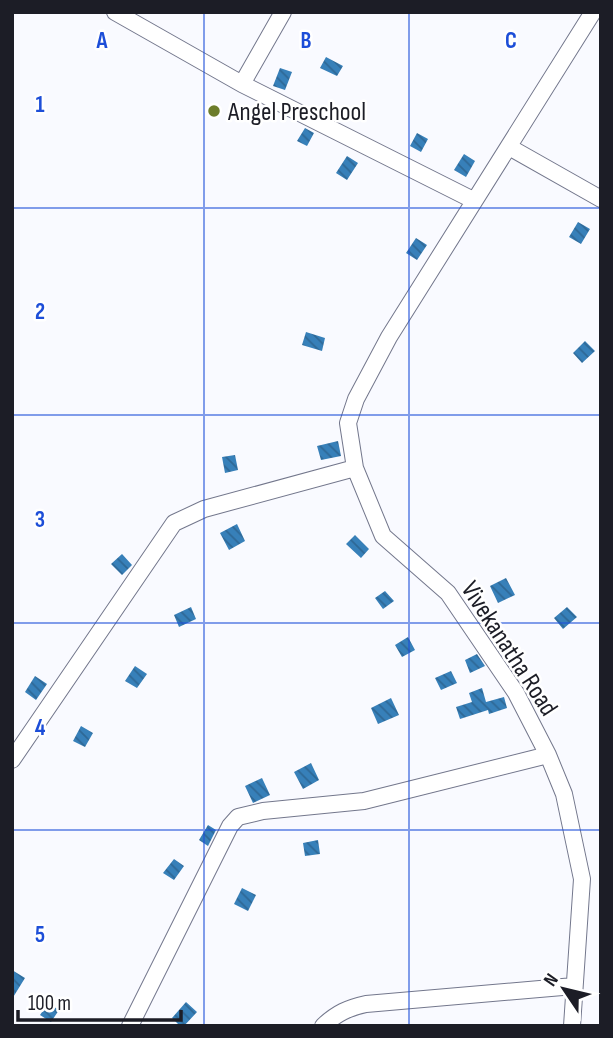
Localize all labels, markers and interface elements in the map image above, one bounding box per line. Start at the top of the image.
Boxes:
text: A [96,27,109,55]
text: B [301,27,312,55]
text: C [505,27,517,55]
text: 1 [35,91,45,119]
place label: Angel Preschool [227,97,366,128]
marker: Angel Preschool [206,103,222,119]
text: 2 [35,298,45,326]
text: 3 [35,506,45,534]
street label: Vivekanatha Road [454,576,564,722]
text: 4 [35,714,46,742]
text: 5 [35,921,45,949]
north arrow [529,954,599,1024]
text: N [539,969,564,991]
scale bar [18,978,180,1022]
text: 100 m [28,991,71,1016]

